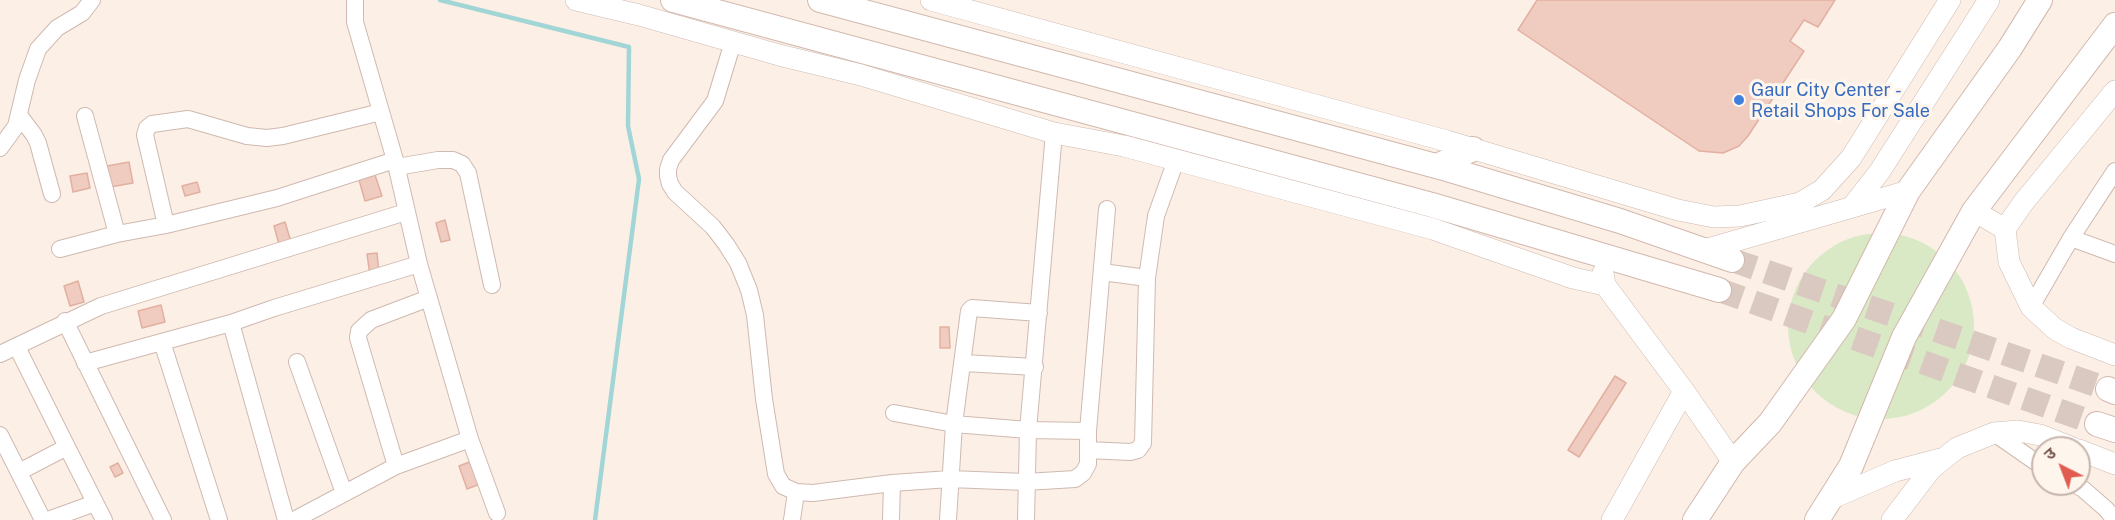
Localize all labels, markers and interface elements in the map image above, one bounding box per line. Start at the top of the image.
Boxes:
place label: Gaur City Center - Retail Shops For Sale [1751,79,1930,122]
marker: Gaur City Center - Retail Shops For Sale [1732,93,1746,107]
north arrow [2031,436,2091,496]
text: उ [2040,444,2060,464]

